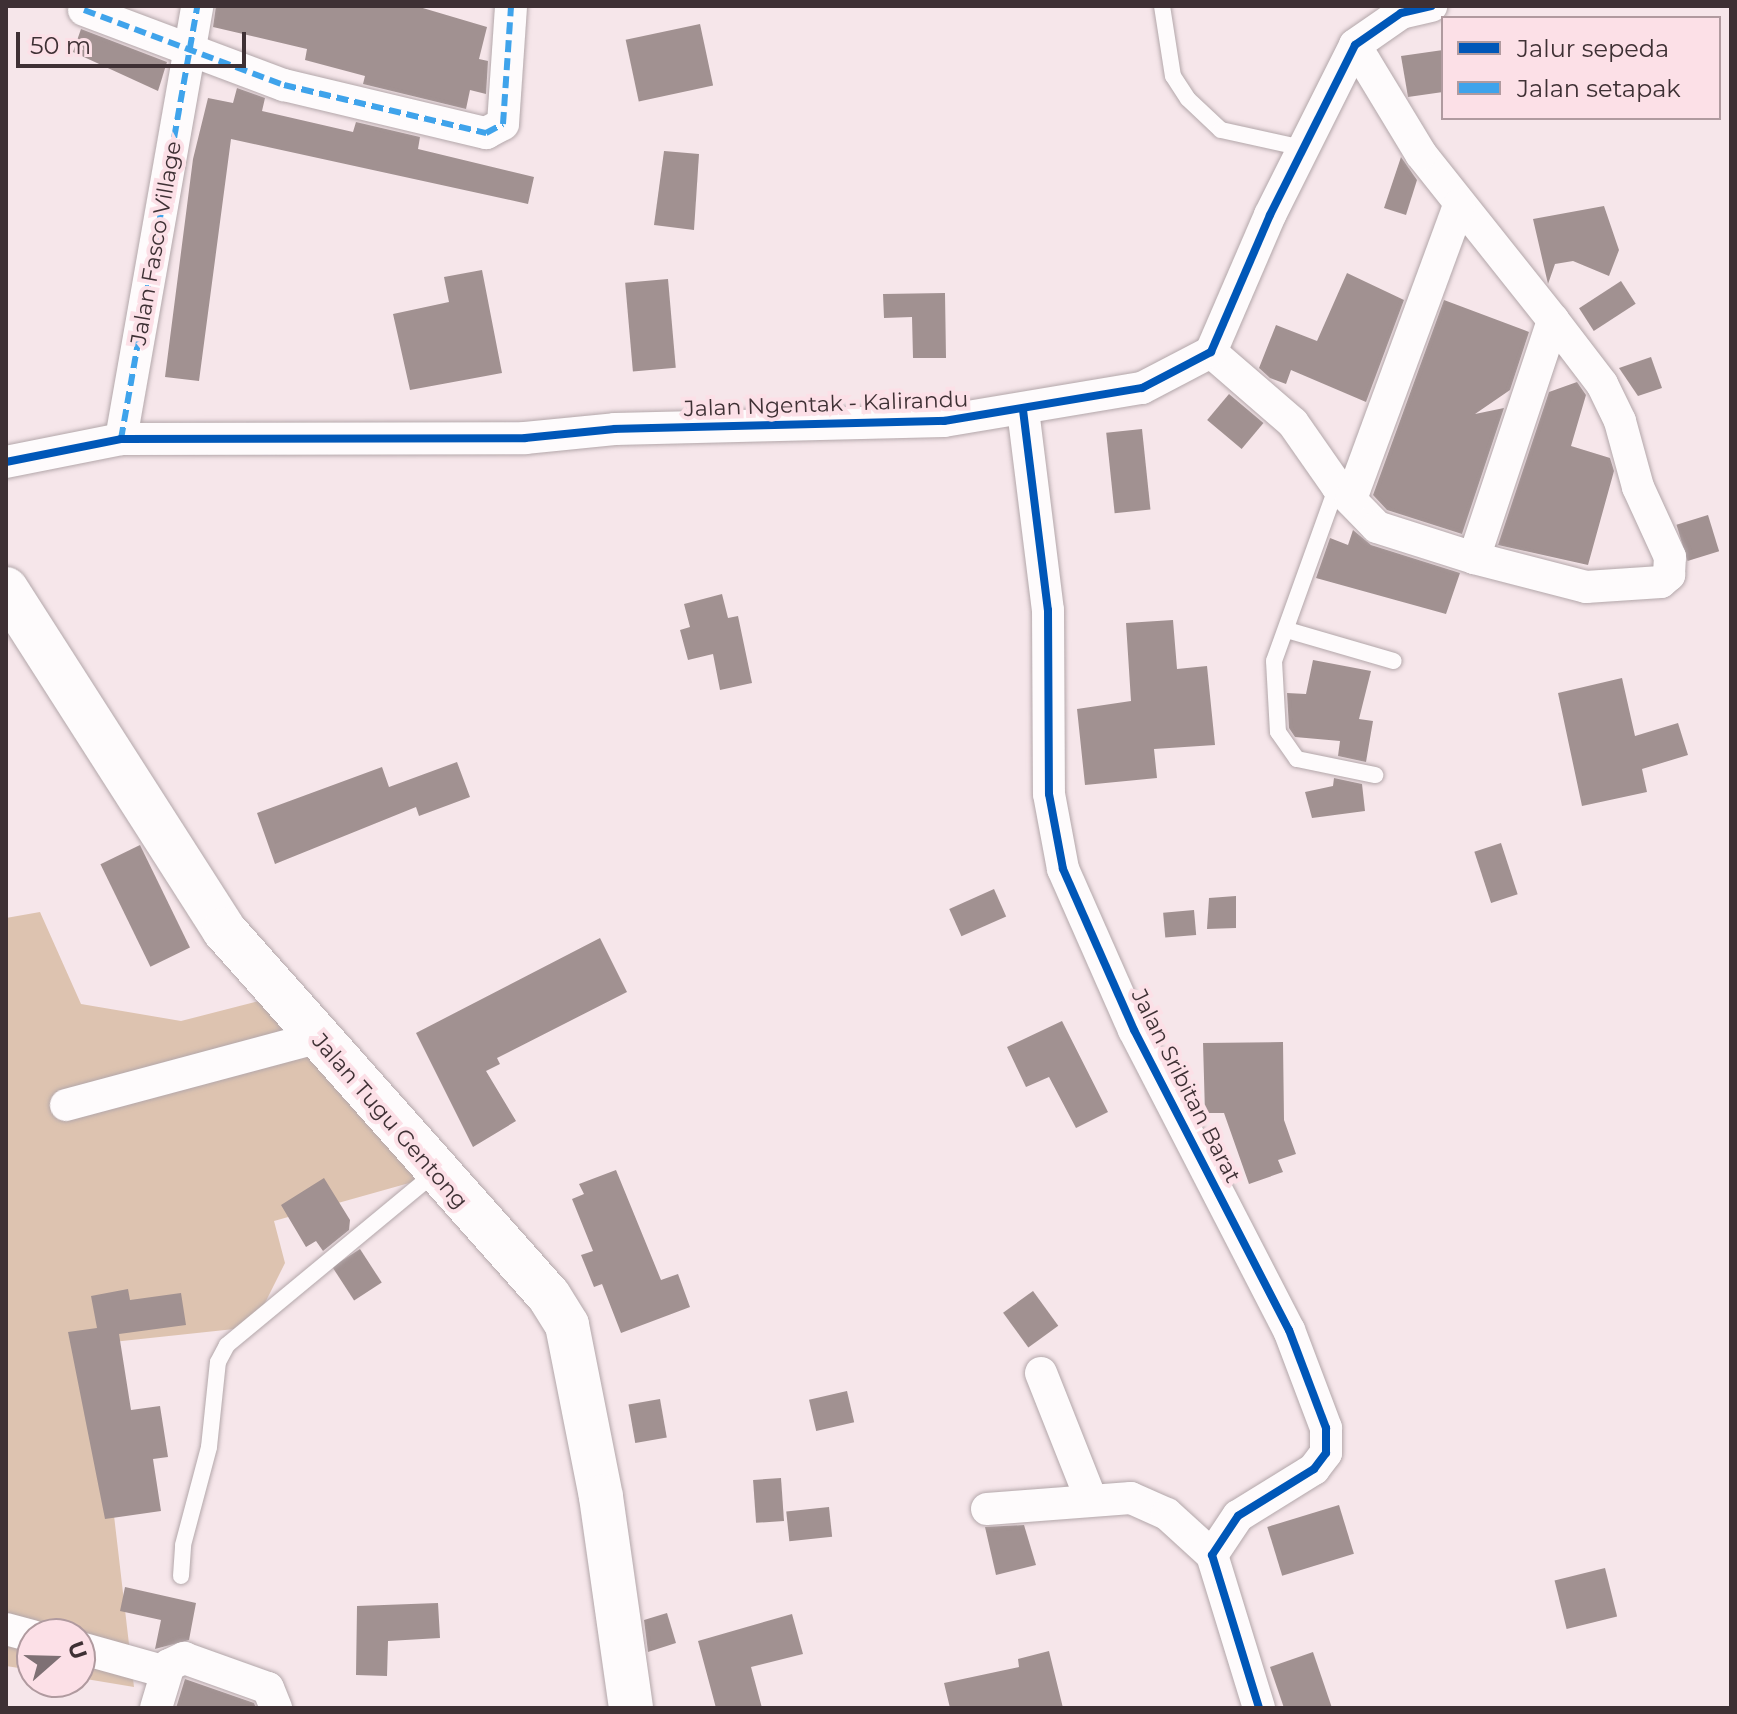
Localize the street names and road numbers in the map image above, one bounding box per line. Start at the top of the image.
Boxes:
street label: Jalan Fasco Village [125,139,187,347]
street label: Jalan Ngentak - Kalirandu [683,386,969,422]
street label: Jalan Sribitan Barat [1126,985,1246,1187]
street label: Jalan Tugu Gentong [307,1028,473,1214]

